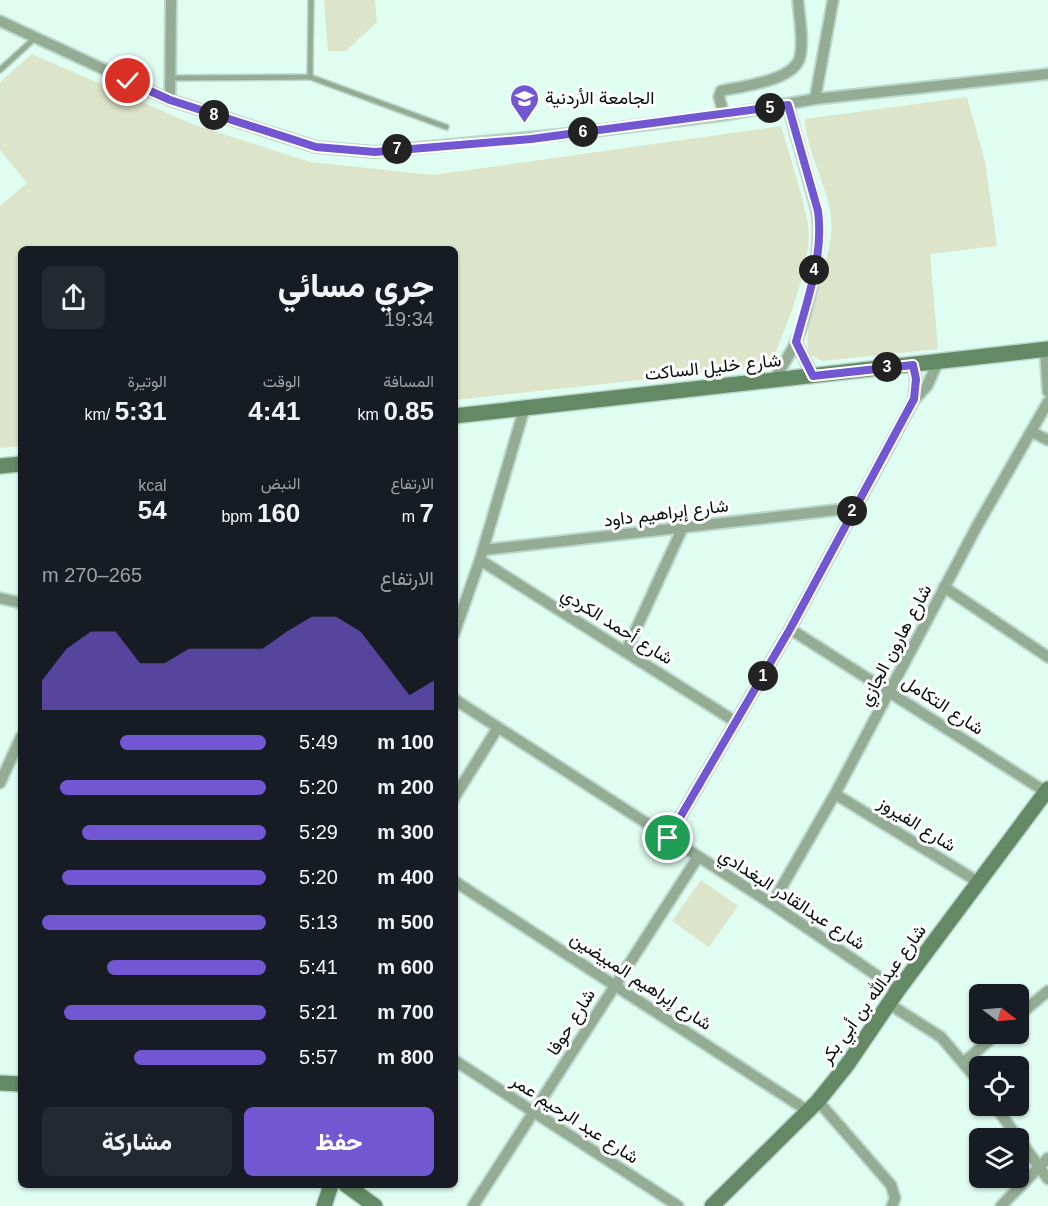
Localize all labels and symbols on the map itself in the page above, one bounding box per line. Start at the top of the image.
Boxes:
pin [102,55,153,106]
school or university icon: الجامعة الأردنية [508,82,540,124]
place label: الجامعة الأردنية [545,88,654,109]
pin: 5 [755,93,785,123]
pin: 8 [199,100,229,130]
pin: 6 [568,117,598,147]
pin: 7 [382,134,412,164]
pin: 4 [799,255,829,285]
street label: شارع خليل الساكت [644,350,782,386]
pin: 3 [872,352,902,382]
street label: شارع إبراهيم داود [603,495,730,533]
pin: 2 [837,496,867,526]
street label: شارع هارون الجازي [855,581,940,712]
street label: شارع أحمد الكردي [555,584,676,673]
pin: 1 [748,661,778,691]
street label: شارع التكامل [897,671,987,740]
street label: شارع الفيروز [873,792,959,857]
pin [642,812,693,863]
street label: شارع عبدالقادر البغدادي [712,844,869,958]
street label: شارع عبدالله بن أبي بكر [815,920,934,1071]
street label: شارع إبراهيم المبيضين [566,928,715,1036]
north arrow [969,984,1029,1044]
street label: شارع حوفا [543,985,601,1060]
street label: شارع عبد الرحيم عمر [506,1070,642,1169]

